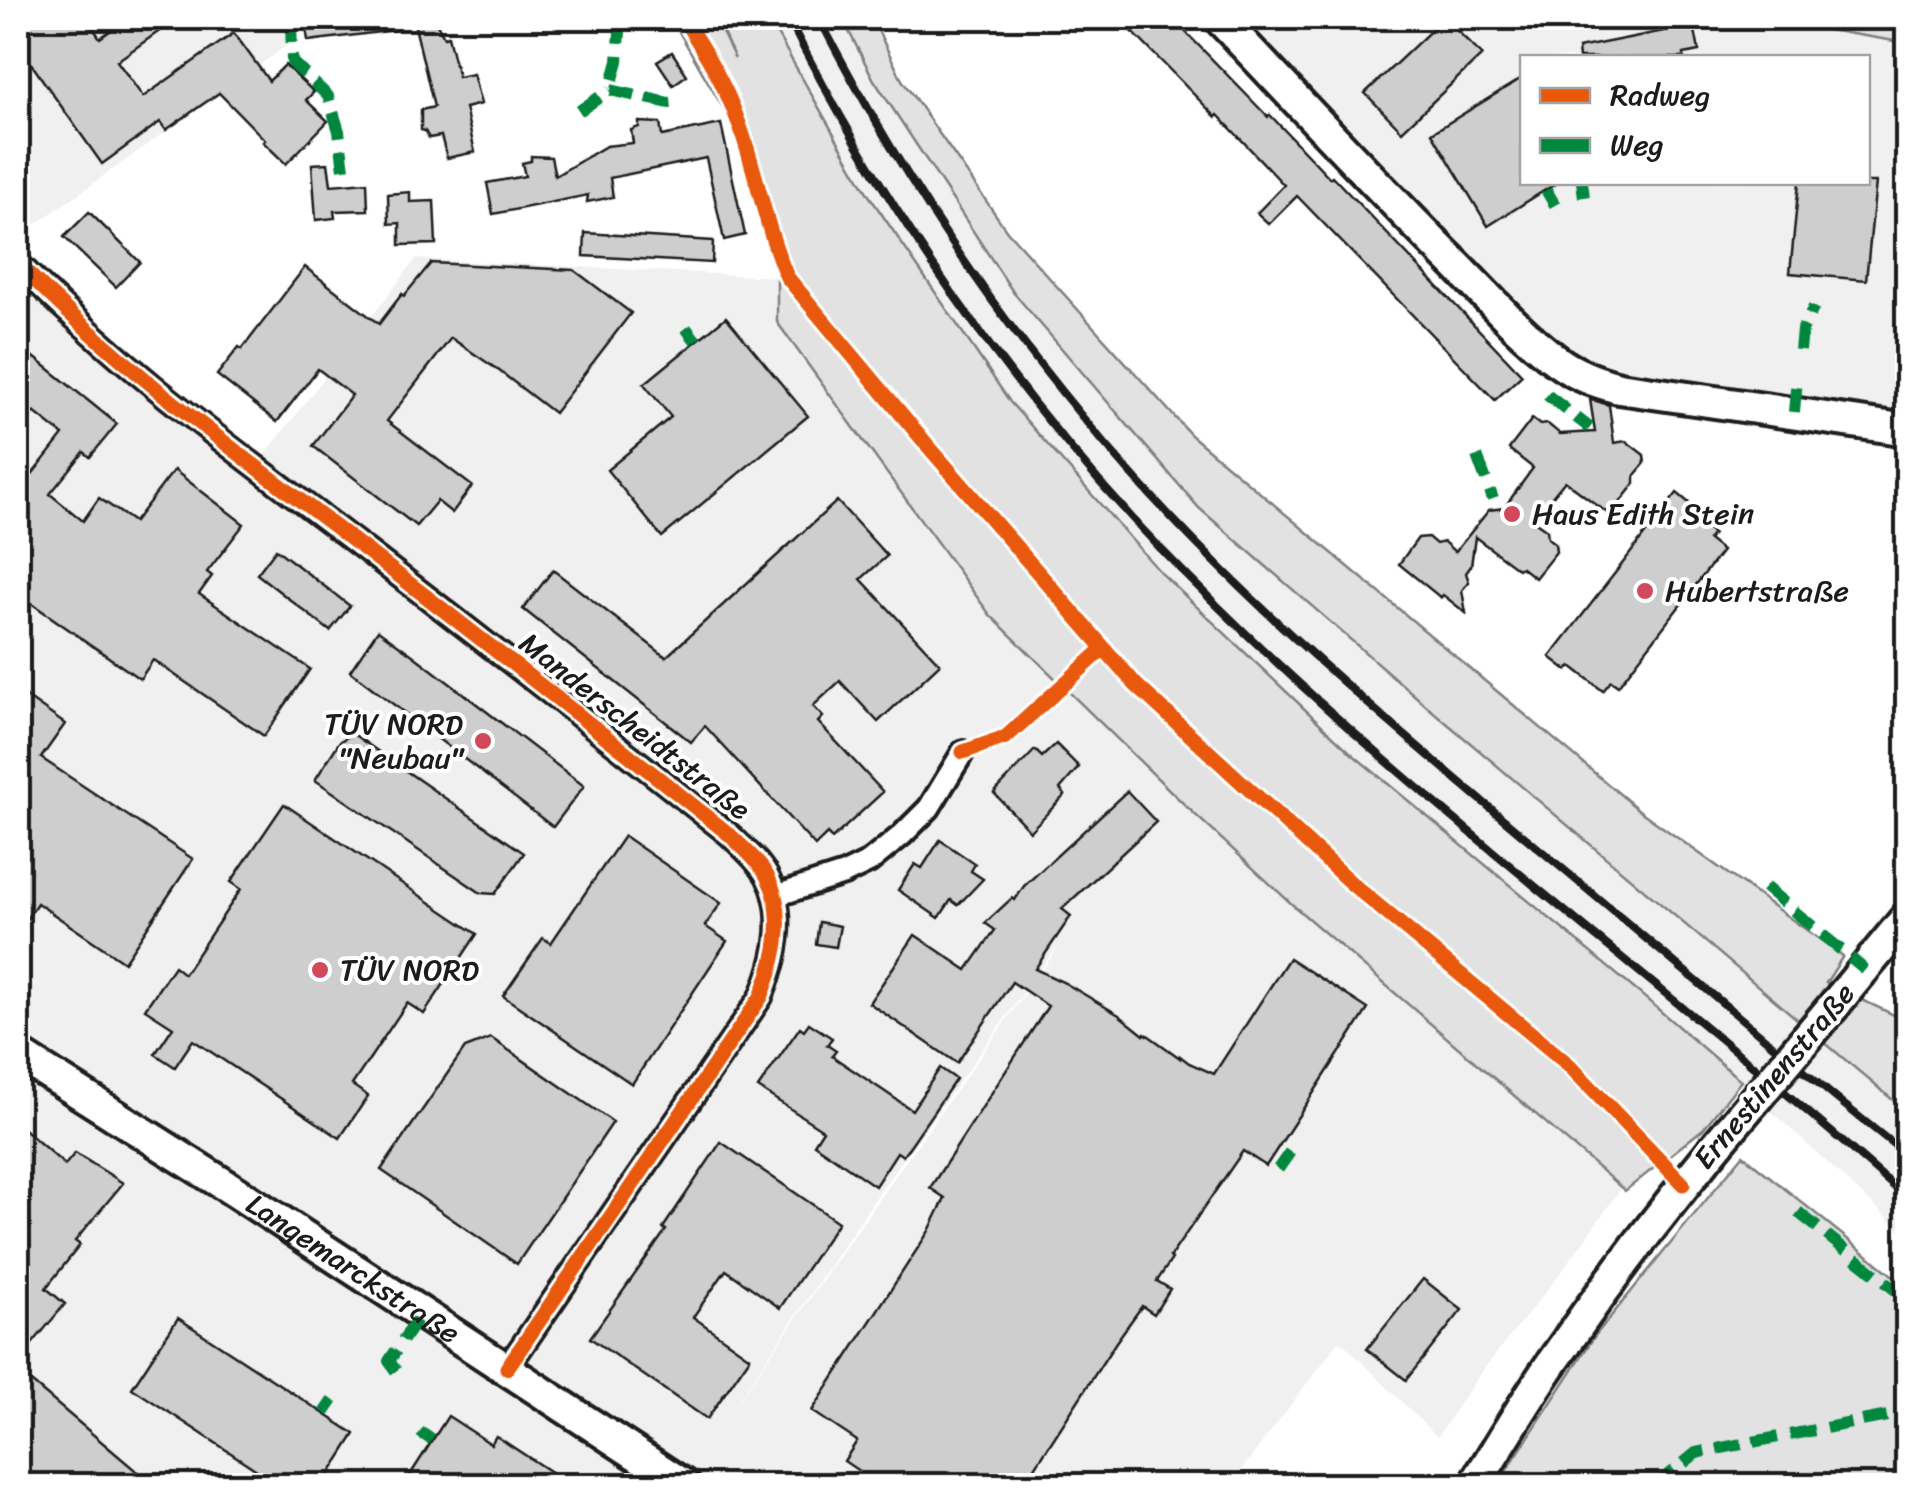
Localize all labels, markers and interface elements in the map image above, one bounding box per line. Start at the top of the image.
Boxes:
legend [1520,55,1870,185]
text: Radweg [1610,68,1710,122]
text: Weg [1610,118,1664,172]
place label: Haus Edith Stein [1532,487,1754,541]
marker: Haus Edith Stein [1501,503,1523,525]
place label: Hubertstraße [1665,564,1849,618]
marker: Hubertstraße [1634,580,1656,602]
street label: Manderscheidtstraße [507,618,763,834]
place label: TÜV NORD "Neubau" [324,697,465,785]
marker: TÜV NORD "Neubau" [472,730,494,752]
place label: TÜV NORD [340,943,479,997]
marker: TÜV NORD [309,959,331,981]
street label: Ernestinenstraße [1679,970,1869,1182]
street label: Langemarckstraße [235,1178,471,1359]

